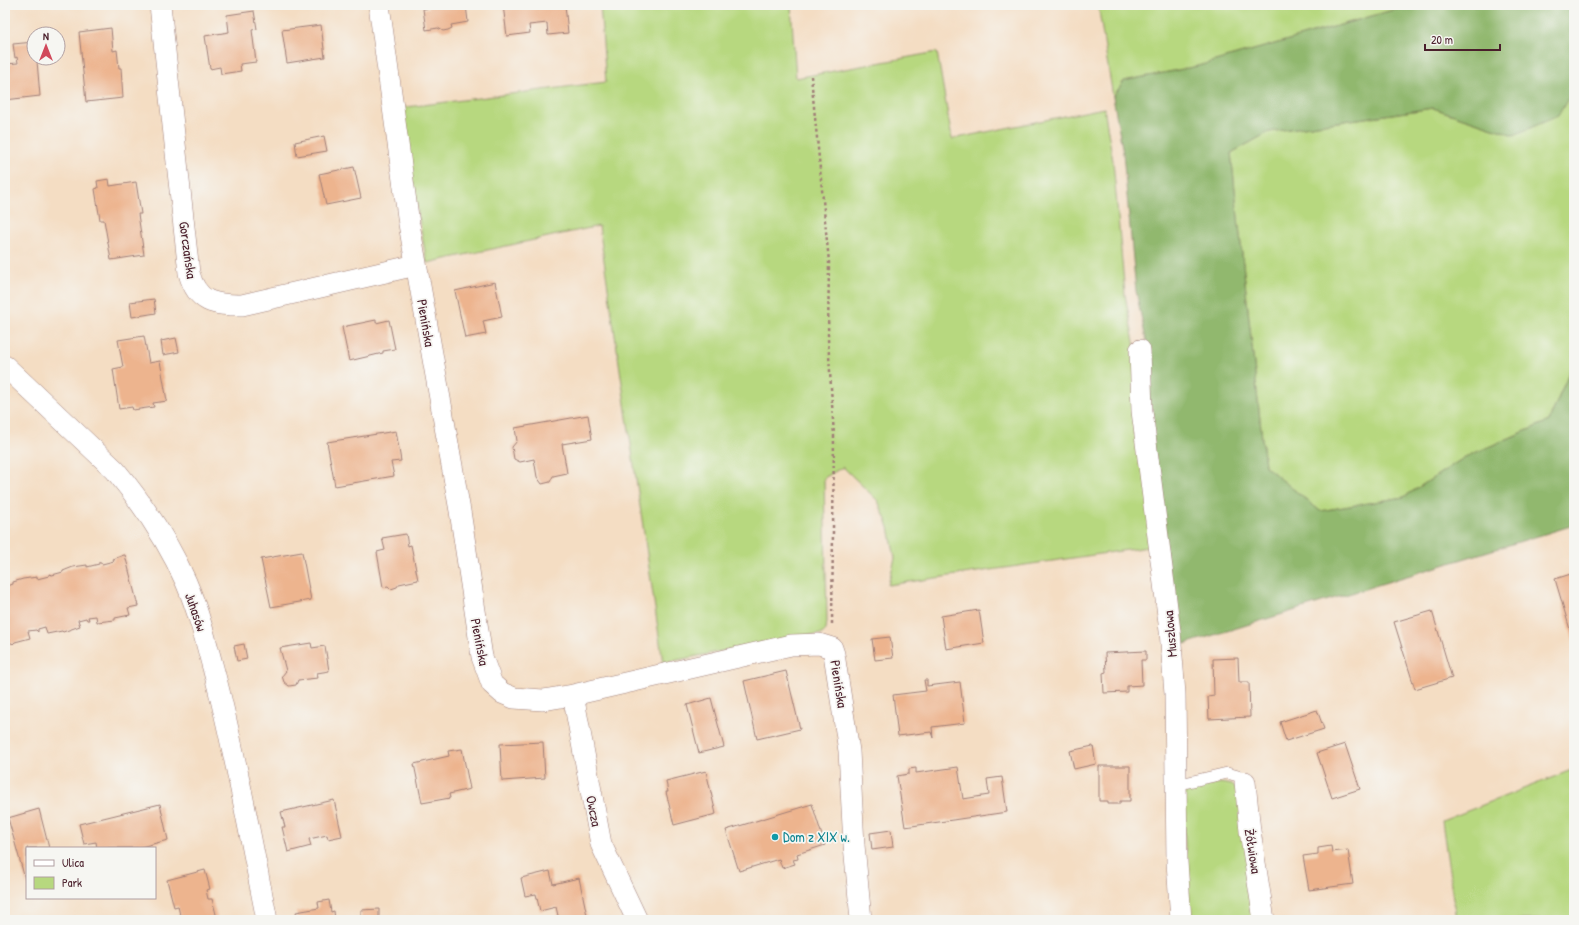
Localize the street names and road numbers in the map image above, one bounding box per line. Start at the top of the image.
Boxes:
street label: Gorczańska [175,220,202,280]
street label: Pienińska [413,298,440,349]
street label: Juhasów [181,590,212,634]
street label: Muszlowa [1158,609,1181,658]
street label: Pienińska [467,617,494,668]
street label: Pienińska [826,659,853,710]
street label: Owcza [582,794,607,829]
street label: Żółwiowa [1241,827,1266,875]

